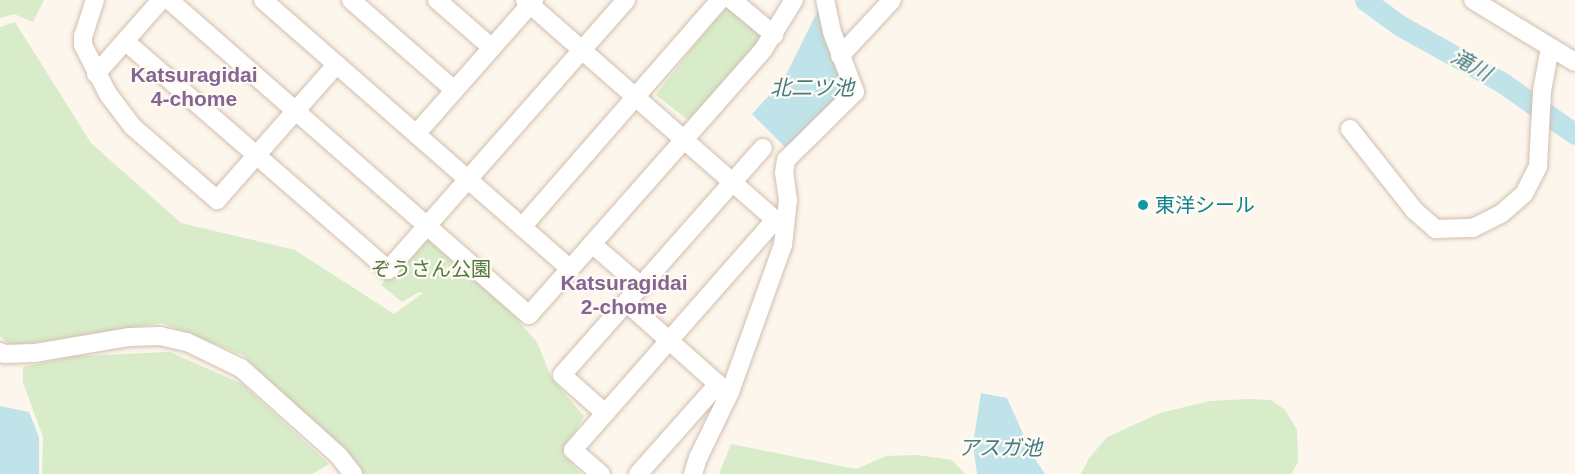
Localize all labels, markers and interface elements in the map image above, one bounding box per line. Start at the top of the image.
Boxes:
water label: 滝川 [1447,44,1495,86]
district label: Katsuragidai 4-chome [130,62,258,112]
water label: 北二ツ池 [770,75,854,101]
place label: 東洋シール [1155,193,1255,217]
marker: 東洋シール [1136,198,1150,212]
park label: ぞうさん公園 [371,257,491,281]
district label: Katsuragidai 2-chome [560,270,688,320]
water label: アスガ池 [958,435,1042,461]

